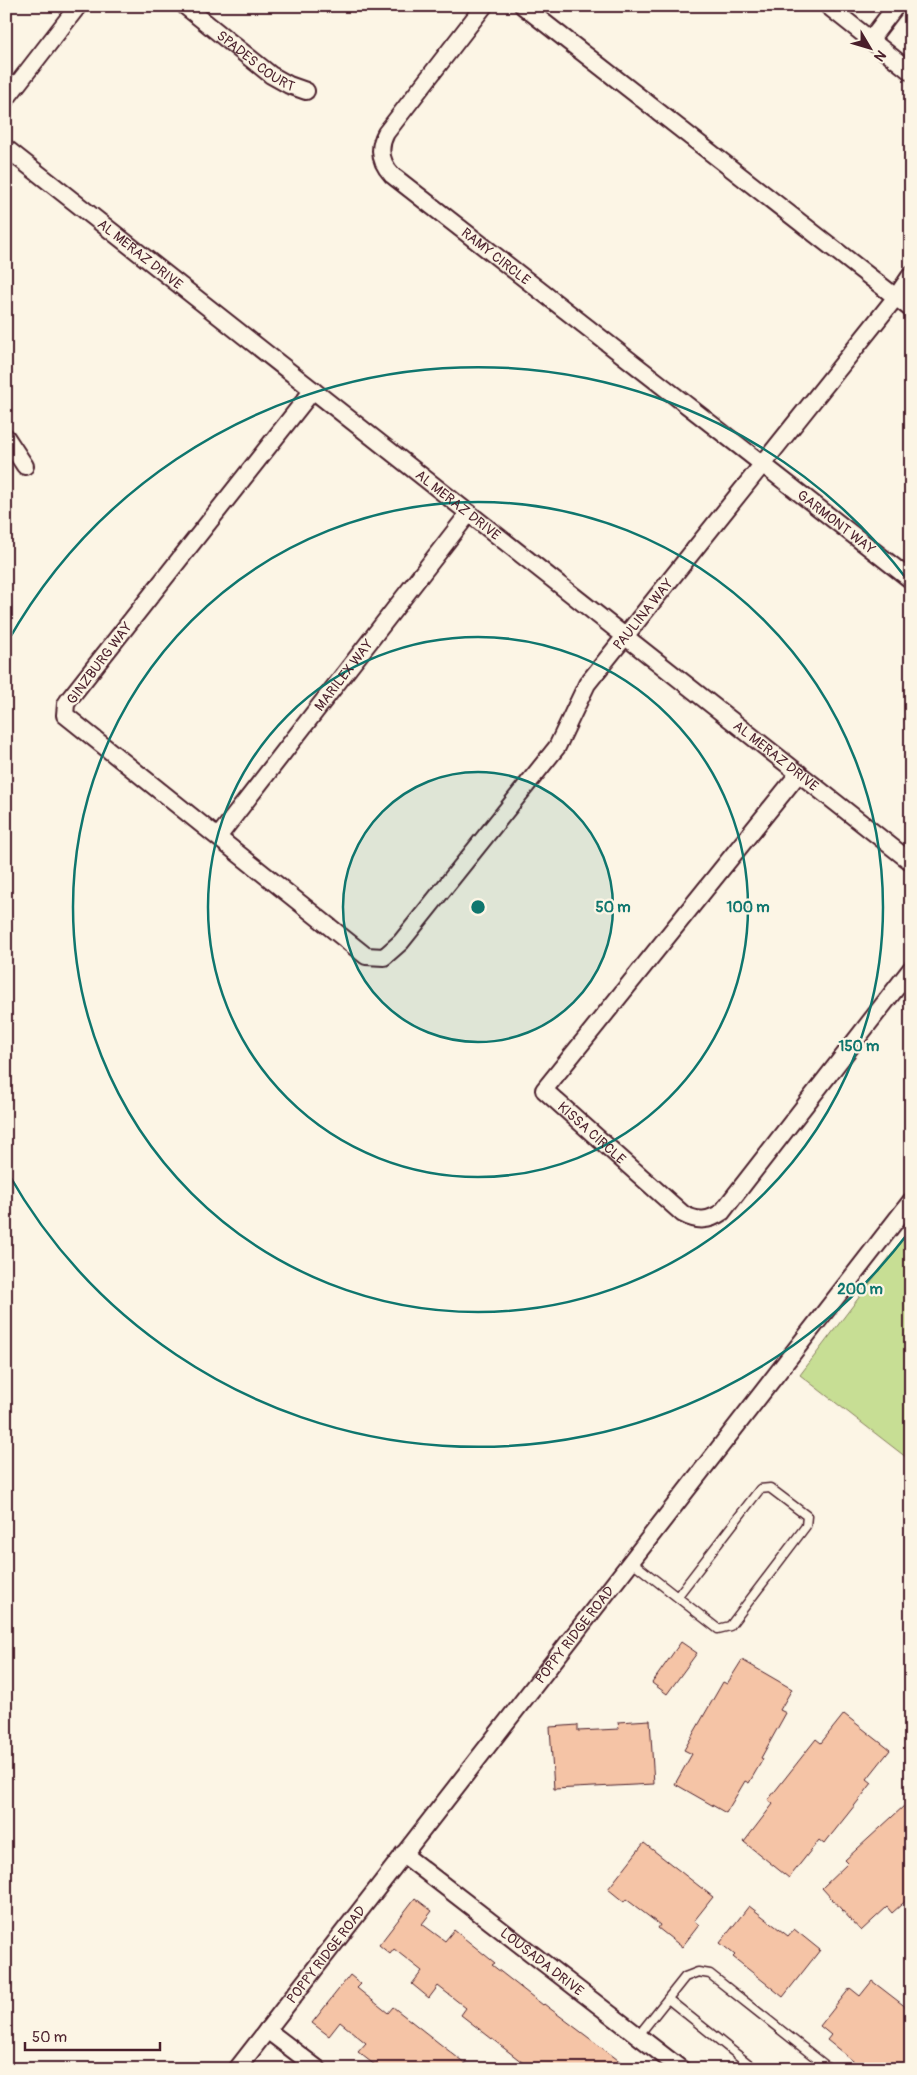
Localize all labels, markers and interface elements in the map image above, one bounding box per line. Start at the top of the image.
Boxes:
north arrow [844,22,894,72]
street label: SPADES COURT [213,27,297,95]
text: N [870,47,889,65]
street label: AL MERAZ DRIVE [94,216,186,293]
street label: RAMY CIRCLE [458,224,534,289]
street label: AL MERAZ DRIVE [412,466,504,544]
street label: GARMONT WAY [794,487,879,558]
street label: PAULINA WAY [610,575,677,653]
street label: GINZBURG WAY [63,619,136,708]
street label: MARILEX WAY [311,636,377,714]
street label: AL MERAZ DRIVE [730,717,822,795]
centre of rings [469,898,487,916]
text: 50 m [596,898,630,917]
text: 100 m [727,898,769,917]
text: 150 m [839,1037,879,1056]
street label: KISSA CIRCLE [554,1098,629,1168]
text: 200 m [837,1280,883,1299]
street label: POPPY RIDGE ROAD [532,1583,618,1687]
street label: POPPY RIDGE ROAD [283,1903,370,2007]
street label: LOUSADA DRIVE [497,1925,587,2000]
scale bar [25,2020,160,2052]
text: 50 m [32,2028,67,2047]

